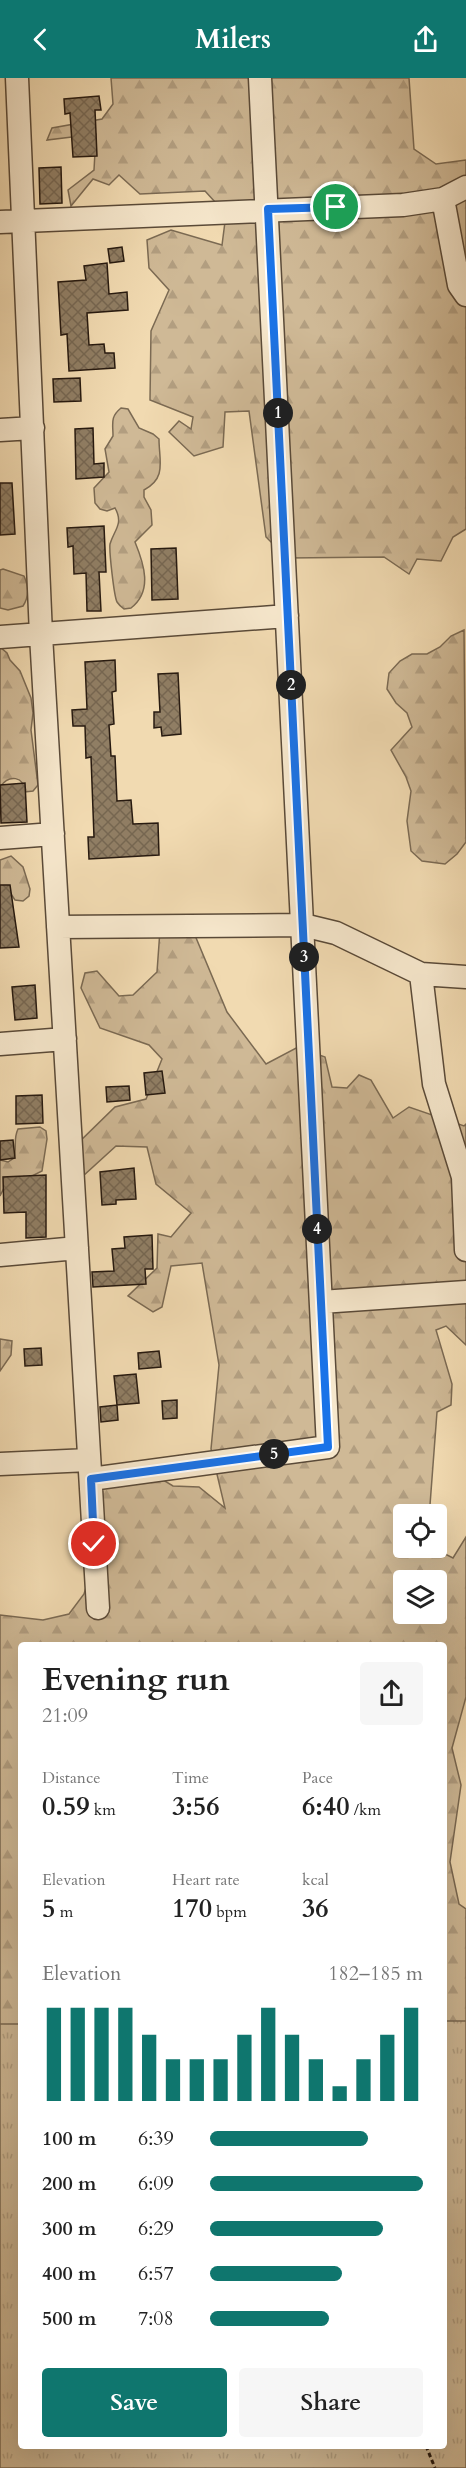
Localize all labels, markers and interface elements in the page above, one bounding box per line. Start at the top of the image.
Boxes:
text: Milers [195,21,271,58]
icon: back [24,23,57,56]
icon: share [409,23,442,56]
pin [310,181,361,232]
icon: arrive [319,190,352,223]
pin: 1 [263,398,293,428]
text: 1 [274,402,282,424]
pin: 2 [276,670,306,700]
text: 2 [287,674,295,696]
pin: 3 [289,942,319,972]
text: 3 [300,946,308,968]
pin: 4 [302,1214,332,1244]
text: 4 [313,1218,321,1240]
pin: 5 [259,1439,289,1469]
text: 5 [270,1443,278,1465]
map controls [393,1504,447,1624]
button: locate [393,1504,447,1558]
pin [68,1518,119,1569]
icon: check [77,1527,110,1560]
button: layers [393,1570,447,1624]
text: Evening run [42,1657,230,1702]
button: share [360,1662,423,1725]
text: 21:09 [42,1702,88,1729]
text: Distance [42,1767,100,1789]
text: Time [172,1767,209,1789]
text: Pace [302,1767,333,1789]
text: 0.59 [42,1789,90,1824]
text: 3:56 [172,1789,220,1824]
text: 6:40 [302,1789,350,1824]
text: km [90,1799,116,1821]
text: /km [350,1799,381,1821]
text: Elevation [42,1869,106,1891]
text: Heart rate [172,1869,240,1891]
text: kcal [302,1869,329,1891]
text: 5 [42,1891,55,1926]
text: 170 [172,1891,212,1926]
text: 36 [302,1891,329,1926]
text: m [55,1901,73,1923]
text: bpm [212,1901,247,1923]
text: Elevation [42,1960,121,1987]
text: 182–185 m [328,1960,423,1987]
text: 100 m [42,2125,97,2152]
text: 6:39 [138,2125,174,2152]
text: 200 m [42,2170,97,2197]
text: 6:09 [138,2170,174,2197]
text: 300 m [42,2215,97,2242]
text: 6:29 [138,2215,174,2242]
text: 400 m [42,2260,97,2287]
text: 6:57 [138,2260,174,2287]
text: 500 m [42,2305,97,2332]
text: 7:08 [138,2305,174,2332]
button: Save [42,2368,227,2437]
button: Share [239,2368,423,2437]

